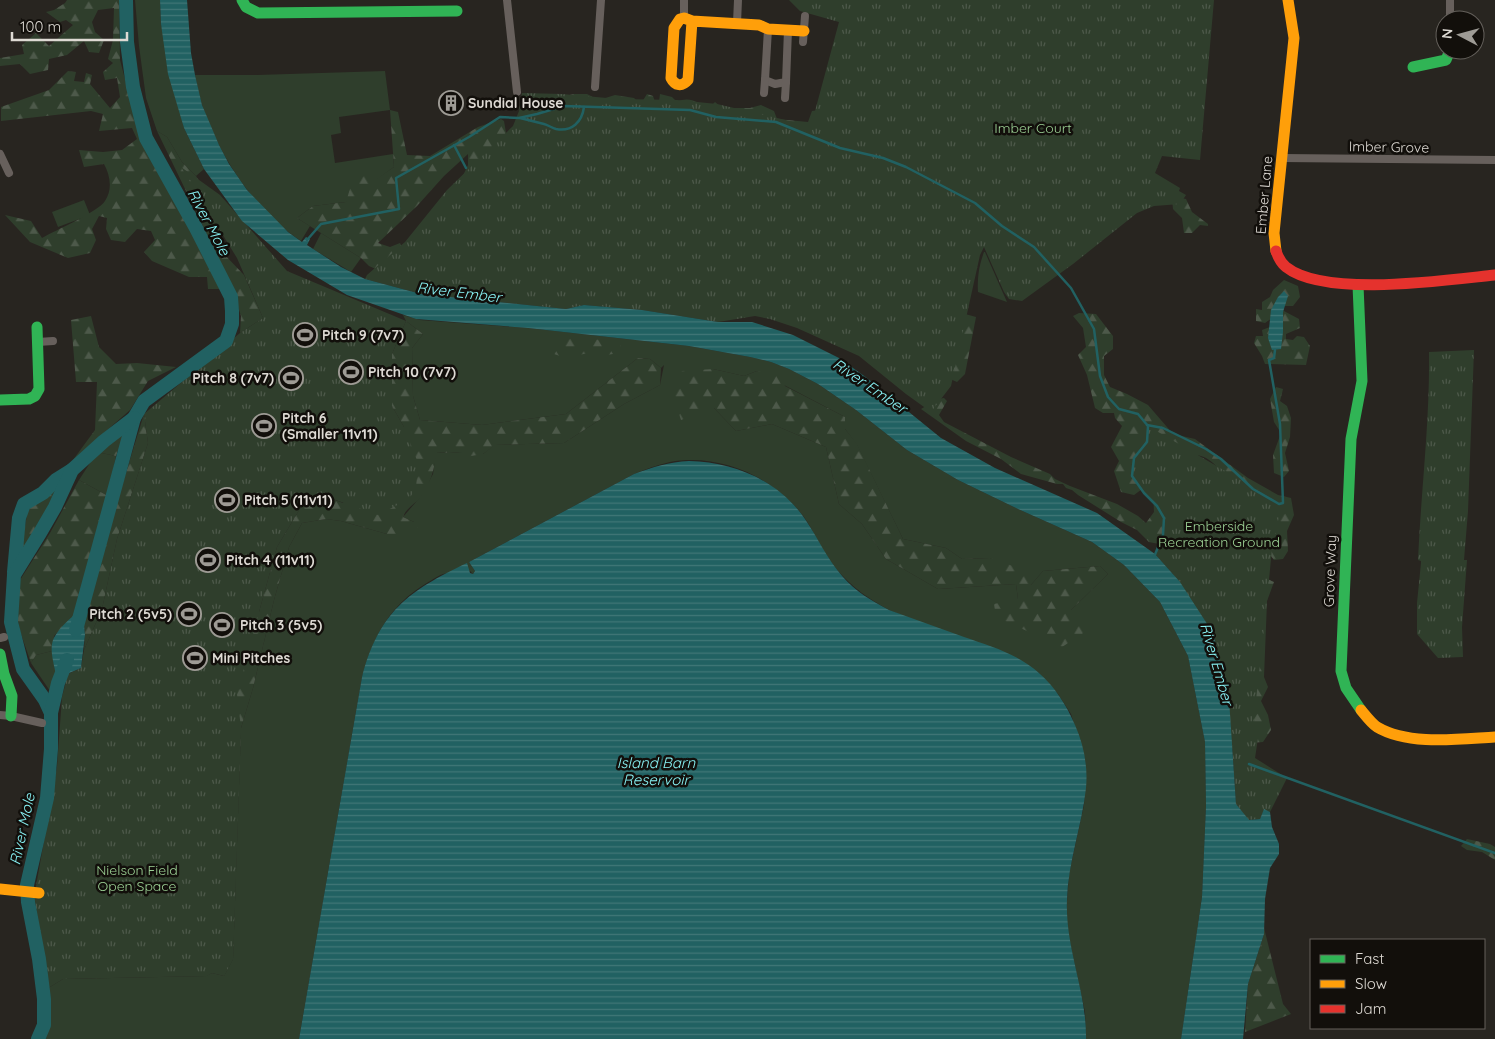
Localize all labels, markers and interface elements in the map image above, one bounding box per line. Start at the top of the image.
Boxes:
scale bar [12,10,128,42]
north arrow [1435,10,1485,60]
text: 100 m [20,17,61,36]
text: N [1438,28,1457,40]
building icon: Sundial House [438,90,464,116]
place label: Sundial House [468,94,564,112]
park label: Imber Court [994,119,1072,137]
street label: Imber Grove [1349,137,1429,157]
street label: Ember Lane [1252,155,1276,235]
water label: River Mole [184,185,235,259]
water label: River Ember [416,277,505,307]
sports icon: Pitch 9 (7v7) [292,322,318,348]
place label: Pitch 9 (7v7) [322,326,404,344]
water label: River Ember [829,354,912,419]
sports icon: Pitch 10 (7v7) [338,359,364,385]
place label: Pitch 10 (7v7) [368,363,456,381]
sports icon: Pitch 8 (7v7) [278,365,304,391]
place label: Pitch 8 (7v7) [192,369,274,387]
place label: Pitch 6 (Smaller 11v11) [282,409,377,443]
sports icon: Pitch 6 (Smaller 11v11) [251,413,277,439]
sports icon: Pitch 5 (11v11) [214,487,240,513]
place label: Pitch 5 (11v11) [244,491,332,509]
park label: Emberside Recreation Ground [1158,517,1280,551]
street label: Grove Way [1320,535,1340,607]
sports icon: Pitch 4 (11v11) [195,547,221,573]
place label: Pitch 4 (11v11) [226,551,315,569]
sports icon: Pitch 2 (5v5) [176,601,202,627]
place label: Pitch 2 (5v5) [89,605,172,623]
sports icon: Pitch 3 (5v5) [209,612,235,638]
place label: Pitch 3 (5v5) [240,616,322,634]
water label: River Ember [1196,621,1238,710]
sports icon: Mini Pitches [182,645,208,671]
place label: Mini Pitches [212,649,290,667]
water label: Island Barn Reservoir [617,753,696,789]
water label: River Mole [5,791,39,867]
park label: Nielson Field Open Space [96,861,178,895]
legend [1310,939,1485,1029]
text: Fast [1355,949,1384,968]
text: Slow [1355,974,1387,993]
text: Jam [1355,999,1386,1018]

